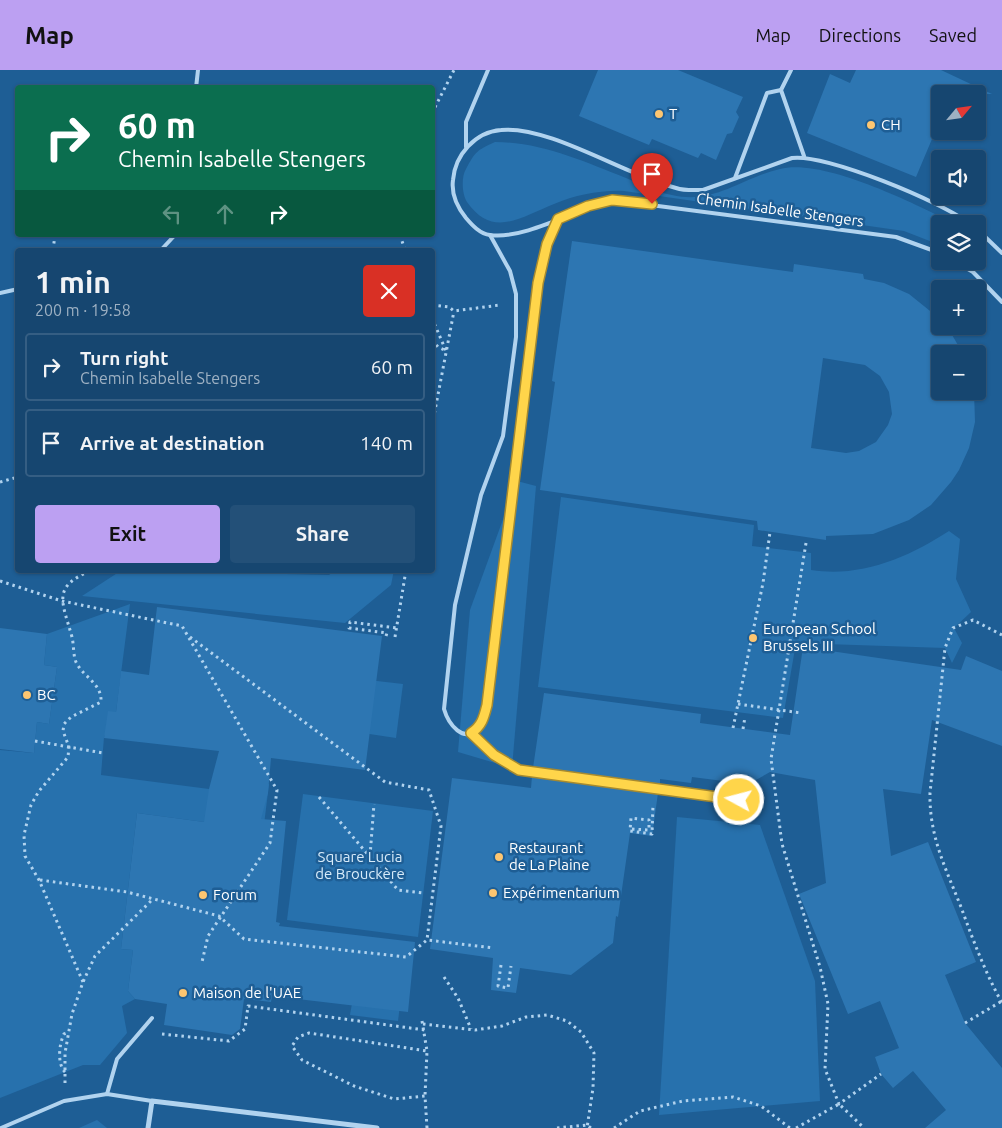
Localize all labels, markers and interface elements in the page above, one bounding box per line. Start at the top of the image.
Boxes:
text: Map [25,22,74,49]
text: Map [755,25,791,45]
text: Directions [819,25,901,45]
text: Saved [929,25,977,45]
north arrow [931,85,986,140]
map controls [931,85,986,400]
icon: right [35,105,100,170]
text: 60 m [118,105,196,145]
place label: T [669,105,678,122]
marker: T [653,108,665,120]
place label: CH [881,116,901,133]
marker: CH [865,119,877,131]
text: Chemin Isabelle Stengers [118,146,366,171]
button: sound [931,150,986,205]
pin [631,153,673,204]
icon: arrive [638,160,666,188]
street label: Chemin Isabelle Stengers [695,189,865,230]
icon: left [158,200,186,228]
icon: ahead [211,200,239,228]
icon: right [264,200,292,228]
button: layers [931,215,986,270]
text: 1 min [35,265,111,299]
button: close [363,265,415,317]
button: + [931,280,986,335]
text: 200 m · 19:58 [35,301,131,319]
button: − [931,345,986,400]
text: Turn right [80,347,168,369]
icon: right [37,353,65,381]
text: 60 m [371,356,413,378]
text: Chemin Isabelle Stengers [80,369,260,387]
icon: arrive [37,429,65,457]
text: Arrive at destination [80,432,265,454]
text: 140 m [360,432,413,454]
button: Exit [35,505,220,563]
button: Share [230,505,415,563]
place label: European School Brussels III [763,620,876,654]
marker: European School Brussels III [747,632,759,644]
place label: BC [37,686,56,703]
marker: BC [21,689,33,701]
position arrow [712,773,764,825]
place label: Restaurant de La Plaine [509,839,589,873]
park label: Square Lucia de Brouckère [315,848,405,882]
marker: Restaurant de La Plaine [493,851,505,863]
place label: Expérimentarium [503,884,620,901]
place label: Forum [213,886,257,903]
marker: Expérimentarium [487,887,499,899]
marker: Forum [197,889,209,901]
place label: Maison de l'UAE [193,984,301,1001]
marker: Maison de l'UAE [177,987,189,999]

